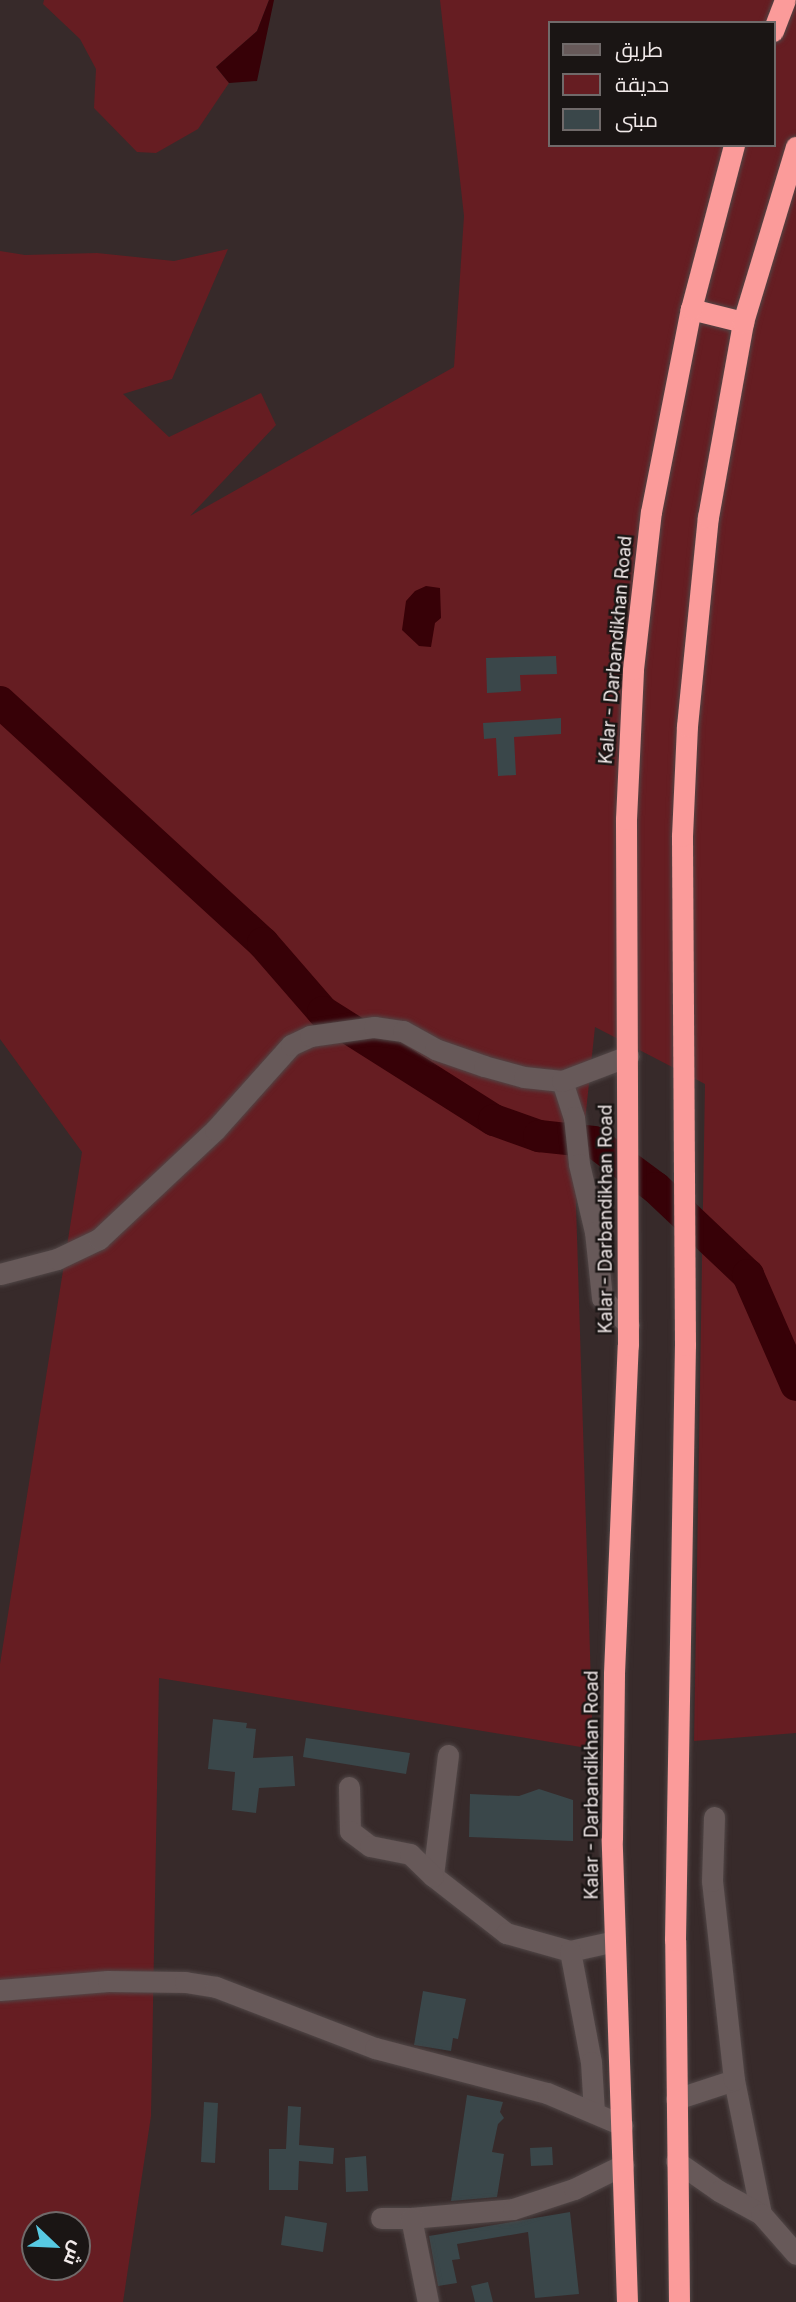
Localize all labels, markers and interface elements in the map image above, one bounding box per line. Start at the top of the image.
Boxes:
legend [548,21,775,147]
text: طريق [615,37,663,62]
text: حديقة [615,72,669,97]
text: مبنى [615,107,658,132]
street label: Kalar - Darbandikhan Road [595,535,637,765]
street label: Kalar - Darbandikhan Road [595,1104,617,1334]
street label: Kalar - Darbandikhan Road [581,1670,603,1900]
north arrow [21,2211,91,2281]
text: ش [59,2238,89,2269]

